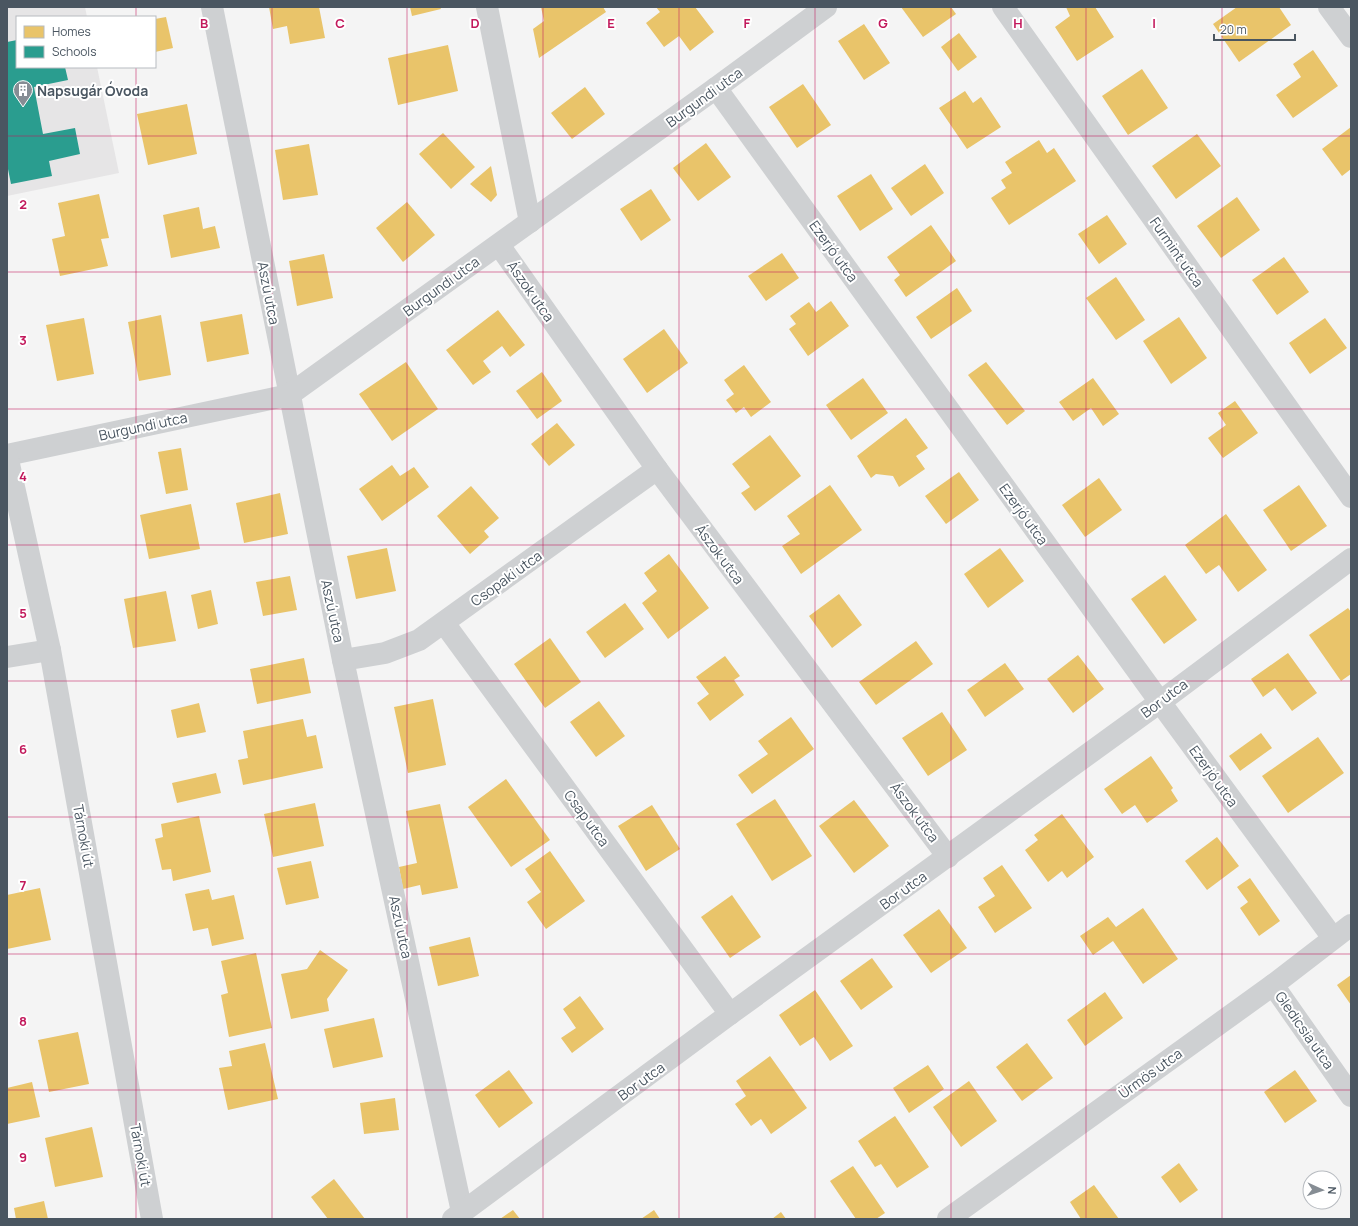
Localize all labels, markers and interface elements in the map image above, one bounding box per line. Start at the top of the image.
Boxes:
text: B [200,14,208,32]
text: C [335,14,345,32]
text: D [470,14,480,32]
text: E [607,14,615,32]
text: F [744,14,751,32]
text: G [878,14,888,32]
text: H [1013,14,1023,32]
text: I [1152,14,1156,32]
legend [16,16,156,68]
scale bar [1214,16,1295,42]
text: 20 m [1220,21,1247,38]
text: Homes [52,23,91,40]
text: Schools [52,43,96,60]
street label: Burgundi utca [662,63,746,131]
building icon: Napsugár Óvoda [12,79,34,107]
place label: Napsugár Óvoda [37,81,148,100]
text: 2 [19,195,27,213]
street label: Furmint utca [1146,213,1208,291]
street label: Ezerjó utca [805,216,863,286]
street label: Burgundi utca [399,252,483,320]
street label: Ászok utca [503,257,559,325]
street label: Aszú utca [254,260,284,326]
text: 3 [19,331,27,349]
street label: Burgundi utca [97,407,189,445]
text: 4 [19,467,27,485]
street label: Ezerjó utca [995,479,1053,549]
street label: Ászok utca [691,520,749,588]
street label: Csopaki utca [466,546,546,610]
street label: Aszú utca [317,578,349,644]
text: 5 [19,604,27,622]
street label: Bor utca [1137,674,1191,722]
text: 6 [19,740,27,758]
street label: Ezerjó utca [1185,741,1243,811]
street label: Ászok utca [886,778,944,846]
street label: Csap utca [560,786,614,850]
street label: Tárnoki út [69,803,99,869]
street label: Bor utca [876,866,930,914]
text: 7 [20,876,27,894]
street label: Aszú utca [385,894,417,960]
street label: Gledicsia utca [1271,987,1339,1073]
text: 8 [19,1012,27,1030]
street label: Ürmös utca [1114,1044,1186,1102]
street label: Bor utca [614,1057,668,1105]
street label: Tárnoki út [126,1122,156,1188]
text: 9 [19,1148,27,1166]
north arrow [1302,1170,1342,1210]
text: N [1325,1186,1340,1195]

